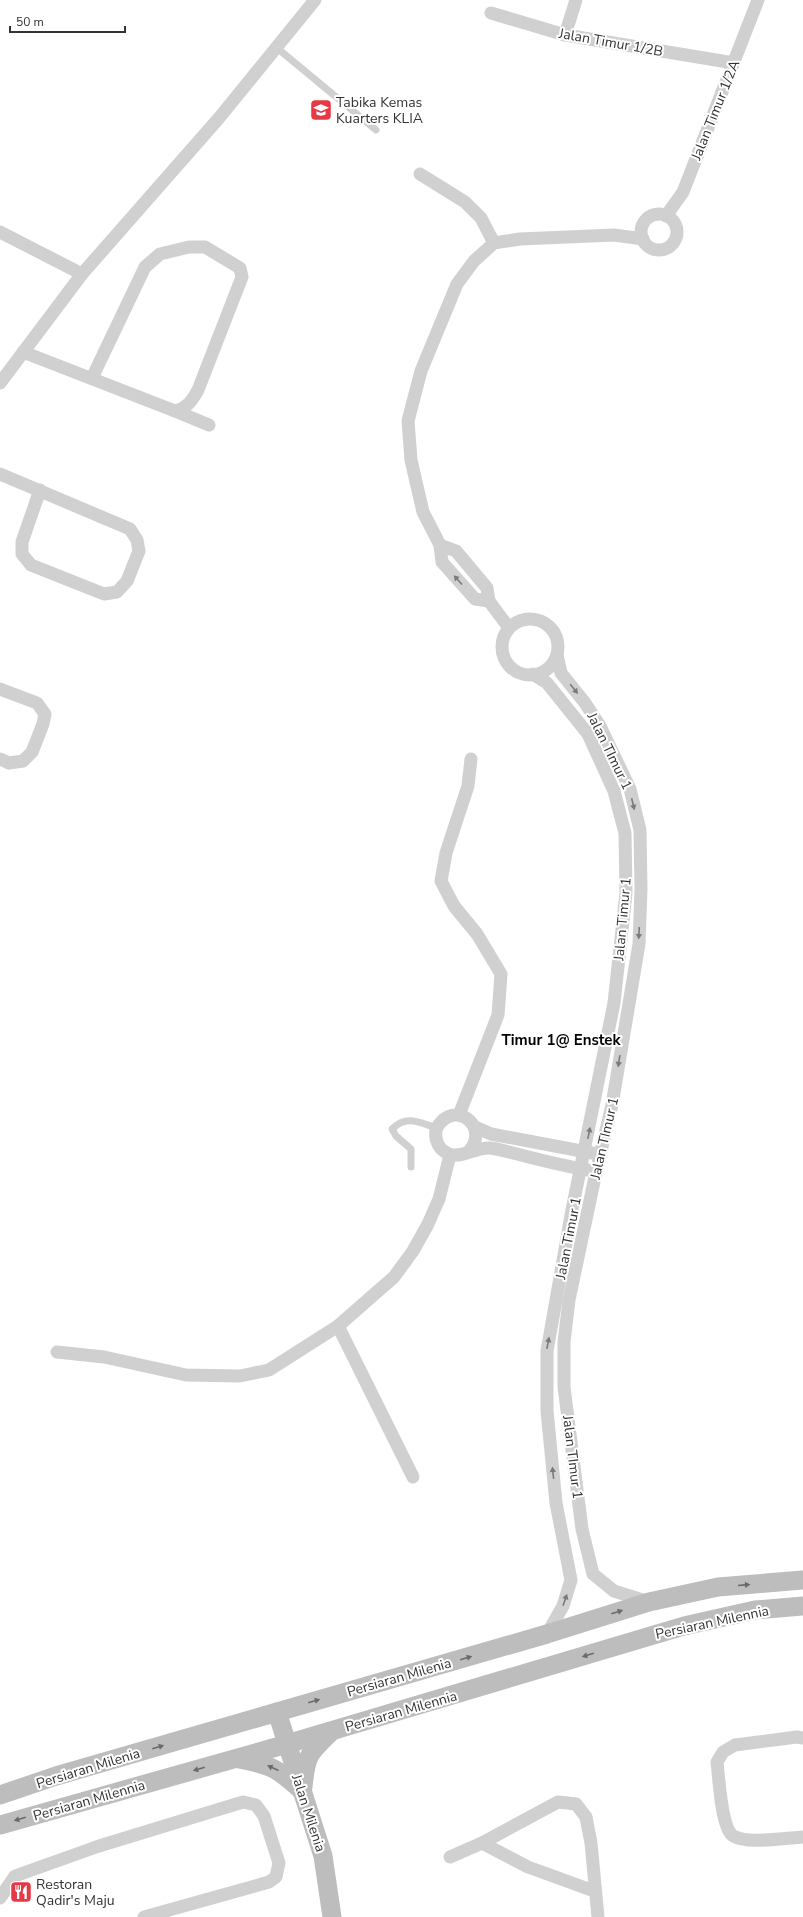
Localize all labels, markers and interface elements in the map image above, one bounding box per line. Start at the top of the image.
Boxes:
scale bar [10,8,125,34]
text: 50 m [16,14,44,30]
street label: Jalan Timur 1/2B [556,24,664,61]
street label: Jalan Timur 1/2A [686,57,744,164]
place label: Tabika Kemas Kuarters KLIA [336,93,423,128]
school or university icon: Tabika Kemas Kuarters KLIA [308,97,334,123]
one-way arrow [454,574,463,585]
one-way arrow [570,684,578,695]
street label: Jalan TImur 1 [582,708,636,793]
one-way arrow [631,798,637,810]
street label: Jalan Timur 1 [609,877,636,963]
one-way arrow [636,927,643,939]
district label: Timur 1@ Enstek [501,1030,621,1050]
one-way arrow [616,1055,622,1068]
street label: Jalan TImur 1 [586,1095,623,1182]
one-way arrow [586,1127,592,1139]
street label: Jalan Timur 1 [551,1195,586,1282]
one-way arrow [545,1337,551,1349]
street label: Jalan TImur 1 [558,1413,587,1500]
one-way arrow [549,1467,556,1479]
one-way arrow [738,1581,750,1588]
one-way arrow [562,1594,568,1606]
street label: Persiaran Milennia [654,1601,771,1644]
one-way arrow [612,1609,624,1615]
one-way arrow [582,1652,594,1658]
street label: Persiaran Milenia [345,1654,453,1701]
one-way arrow [460,1655,472,1661]
street label: Persiaran Milennia [343,1686,459,1737]
one-way arrow [309,1698,321,1704]
street label: Persiaran Milenia [34,1744,142,1793]
one-way arrow [152,1744,164,1750]
one-way arrow [267,1765,278,1771]
one-way arrow [193,1766,205,1772]
street label: Jalan Milenia [287,1771,330,1854]
street label: Persiaran Milennia [31,1775,147,1826]
one-way arrow [14,1817,26,1823]
place label: Restoran Qadir's Maju [36,1875,115,1910]
restaurant icon: Restoran Qadir's Maju [8,1879,34,1905]

